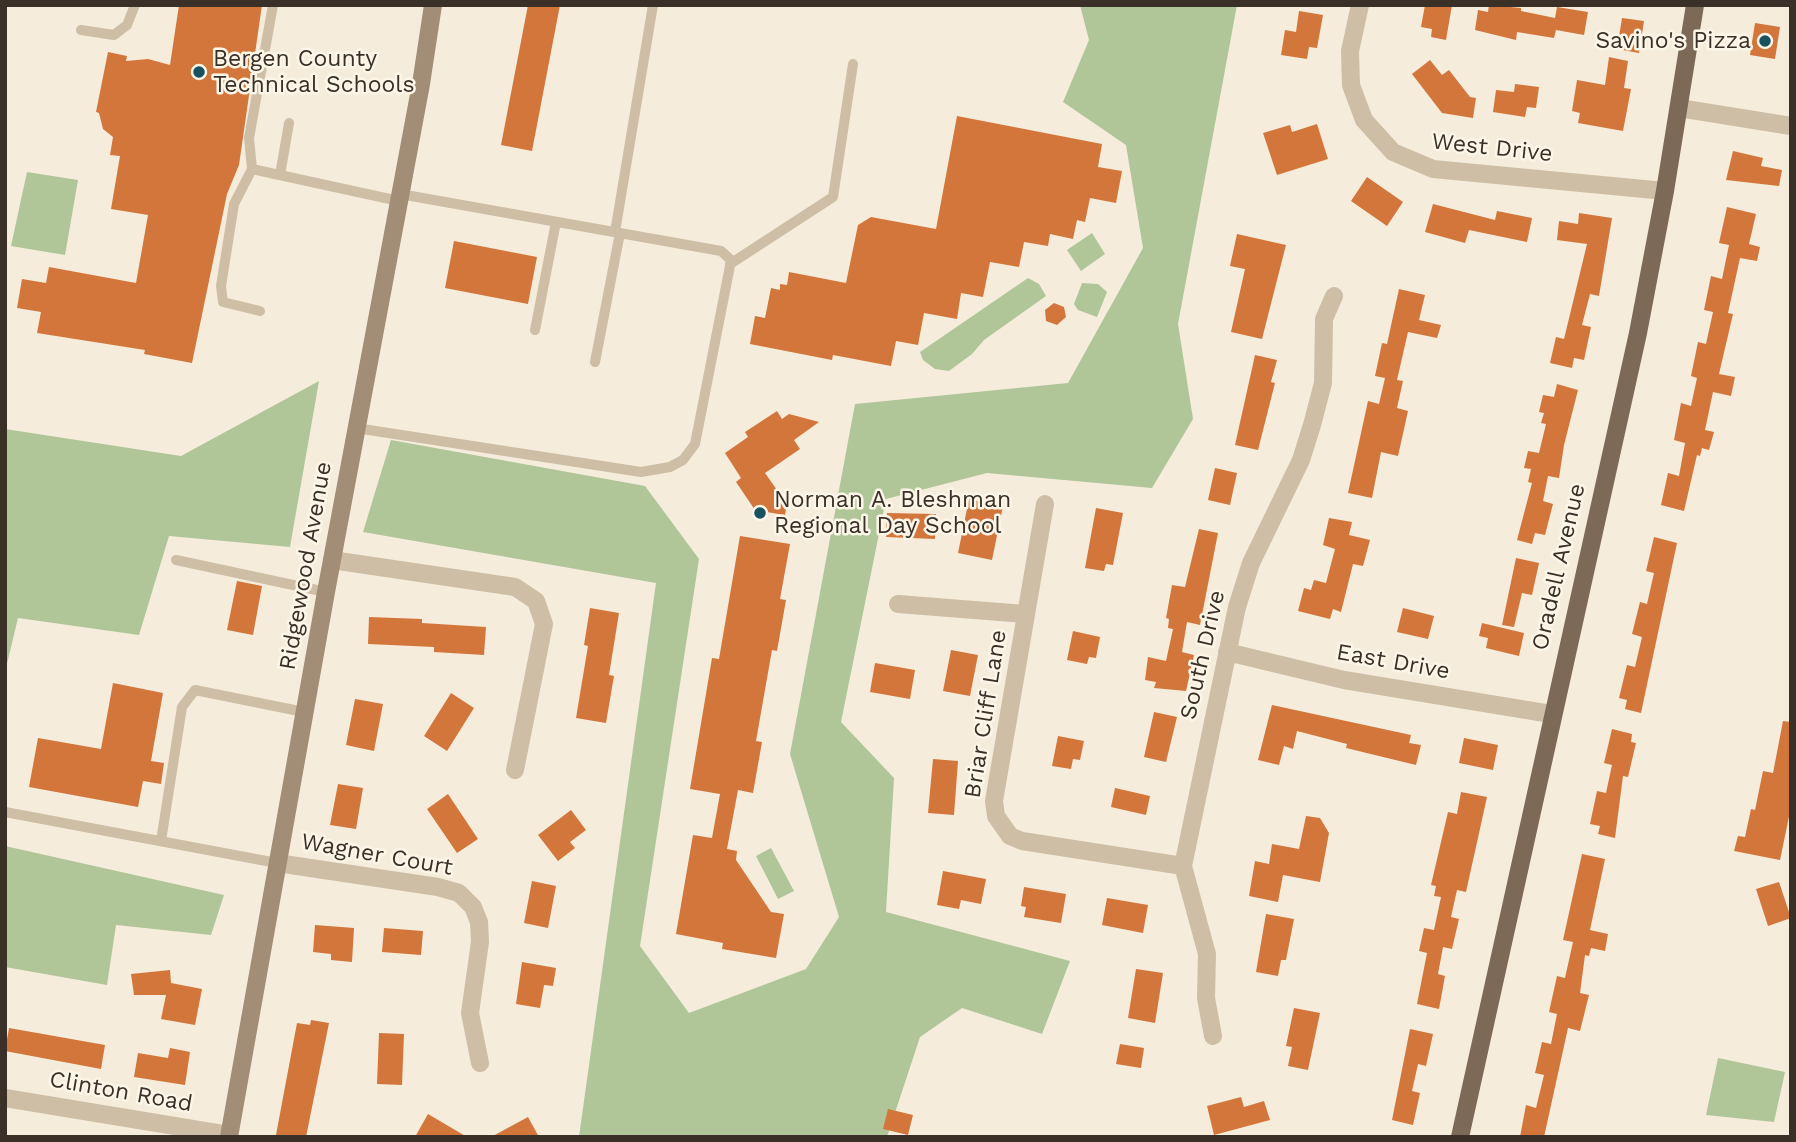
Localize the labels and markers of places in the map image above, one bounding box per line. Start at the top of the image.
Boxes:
place label: Savino's Pizza [1595,27,1751,55]
marker: Savino's Pizza [1757,33,1773,49]
place label: Bergen County Technical Schools [213,45,415,99]
marker: Bergen County Technical Schools [191,64,207,80]
place label: Norman A. Bleshman Regional Day School [774,486,1011,540]
marker: Norman A. Bleshman Regional Day School [752,505,768,521]

